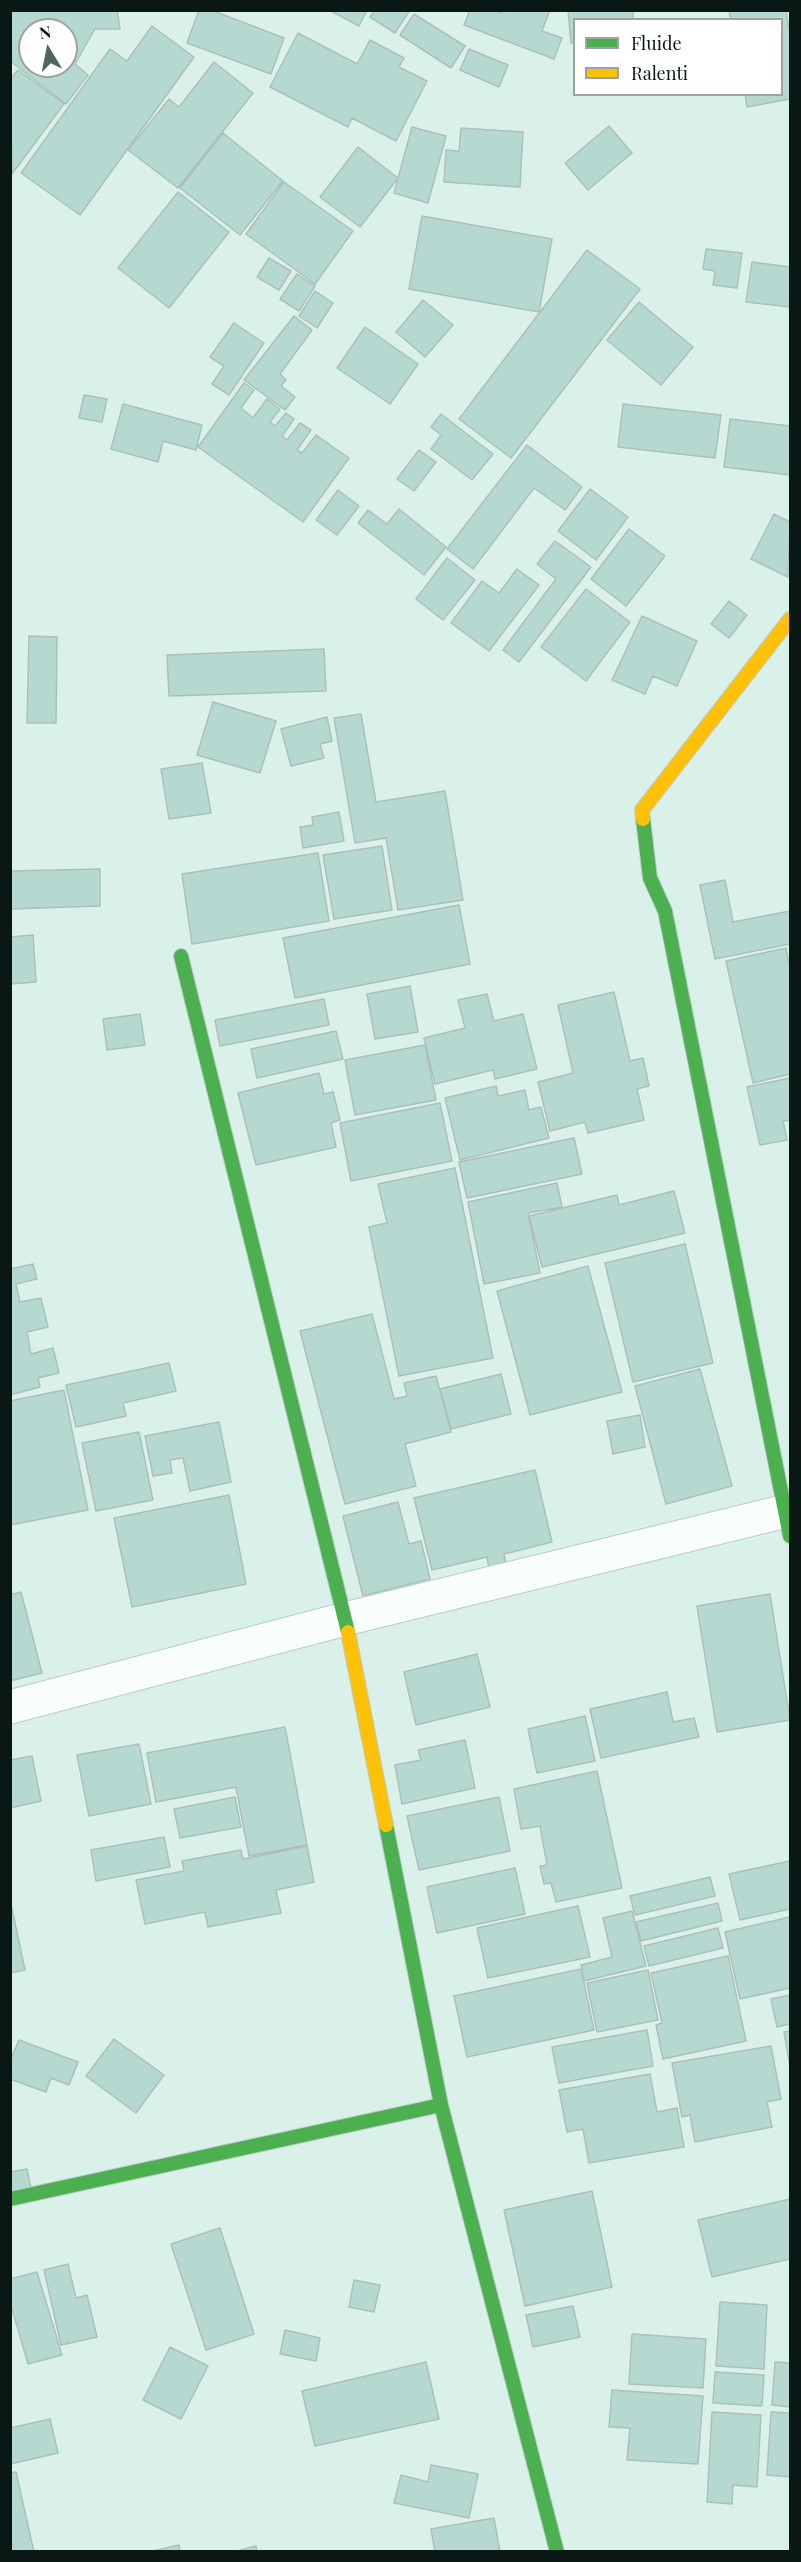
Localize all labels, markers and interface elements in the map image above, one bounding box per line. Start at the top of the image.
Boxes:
north arrow [18,18,78,78]
legend [573,18,783,96]
text: N [38,20,53,43]
text: Fluide [631,31,682,55]
text: Ralenti [631,61,688,85]

